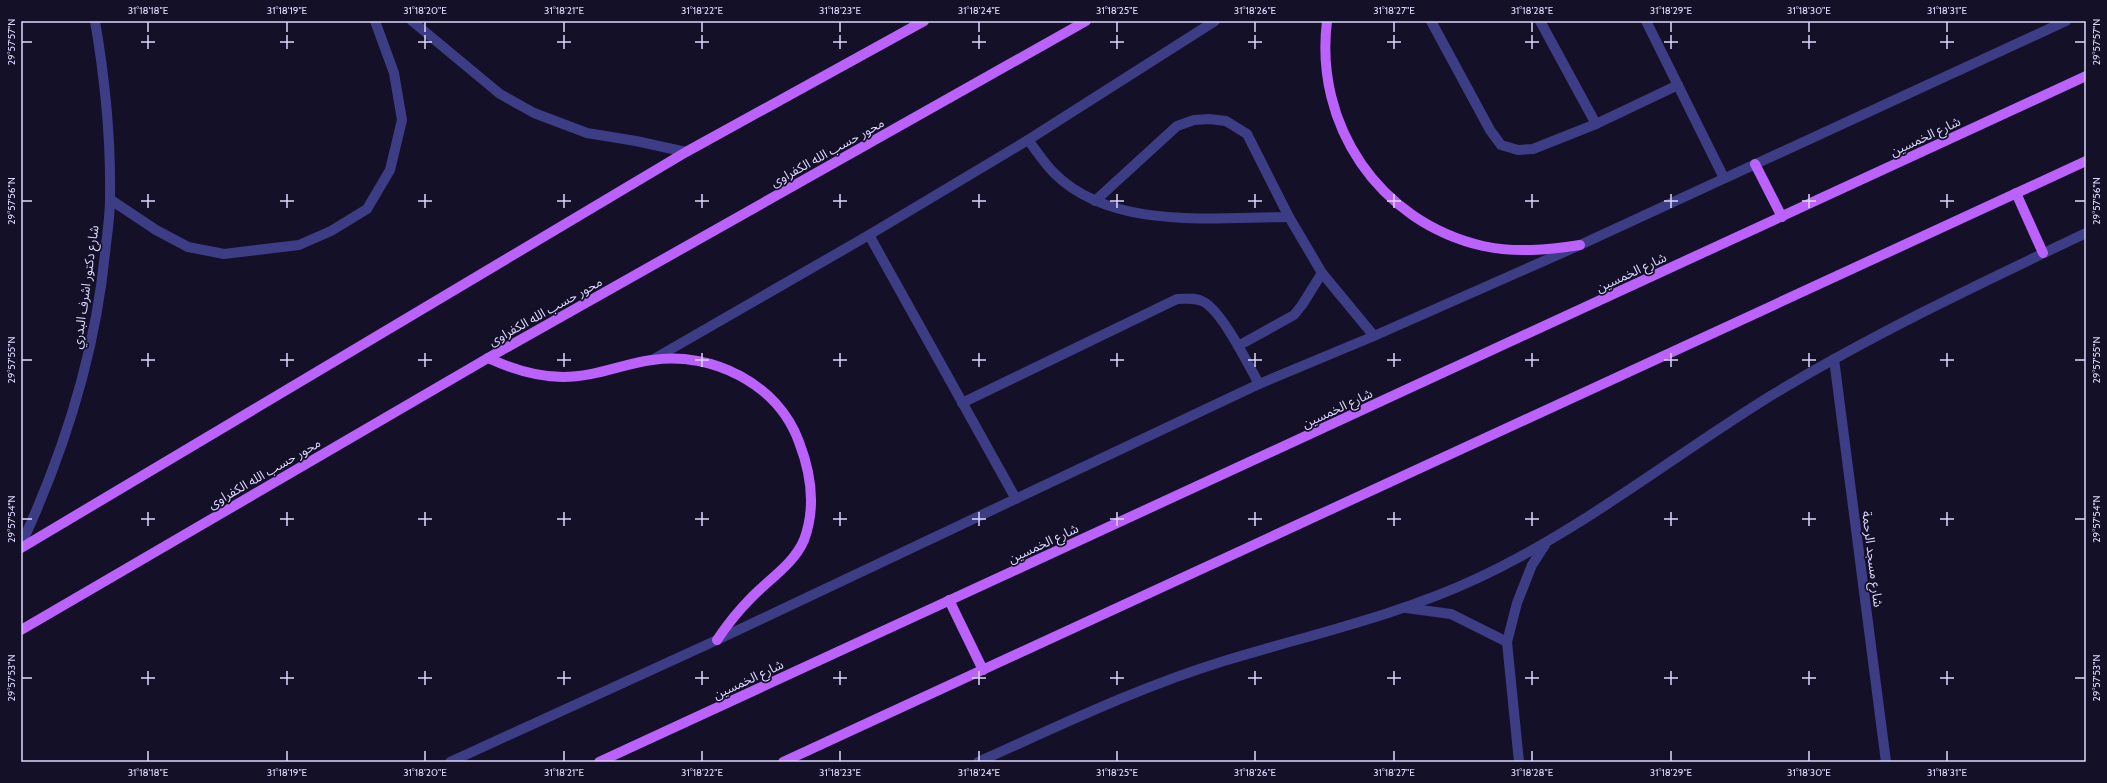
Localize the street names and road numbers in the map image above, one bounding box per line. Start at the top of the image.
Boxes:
street label: شارع الخمسين [1887,113,1964,162]
street label: محور حسب الله الكفراوى [767,114,887,191]
street label: شارع دكتور اشرف البدري [68,224,105,350]
street label: شارع الخمسين [1593,249,1670,298]
street label: محور حسب الله الكفراوى [485,273,605,350]
street label: شارع الخمسين [1299,385,1376,434]
street label: محور حسب الله الكفراوى [205,434,324,513]
street label: شارع مسجد الرحمة [1856,510,1887,608]
street label: شارع الخمسين [1005,520,1082,569]
street label: شارع الخمسين [710,656,787,705]

